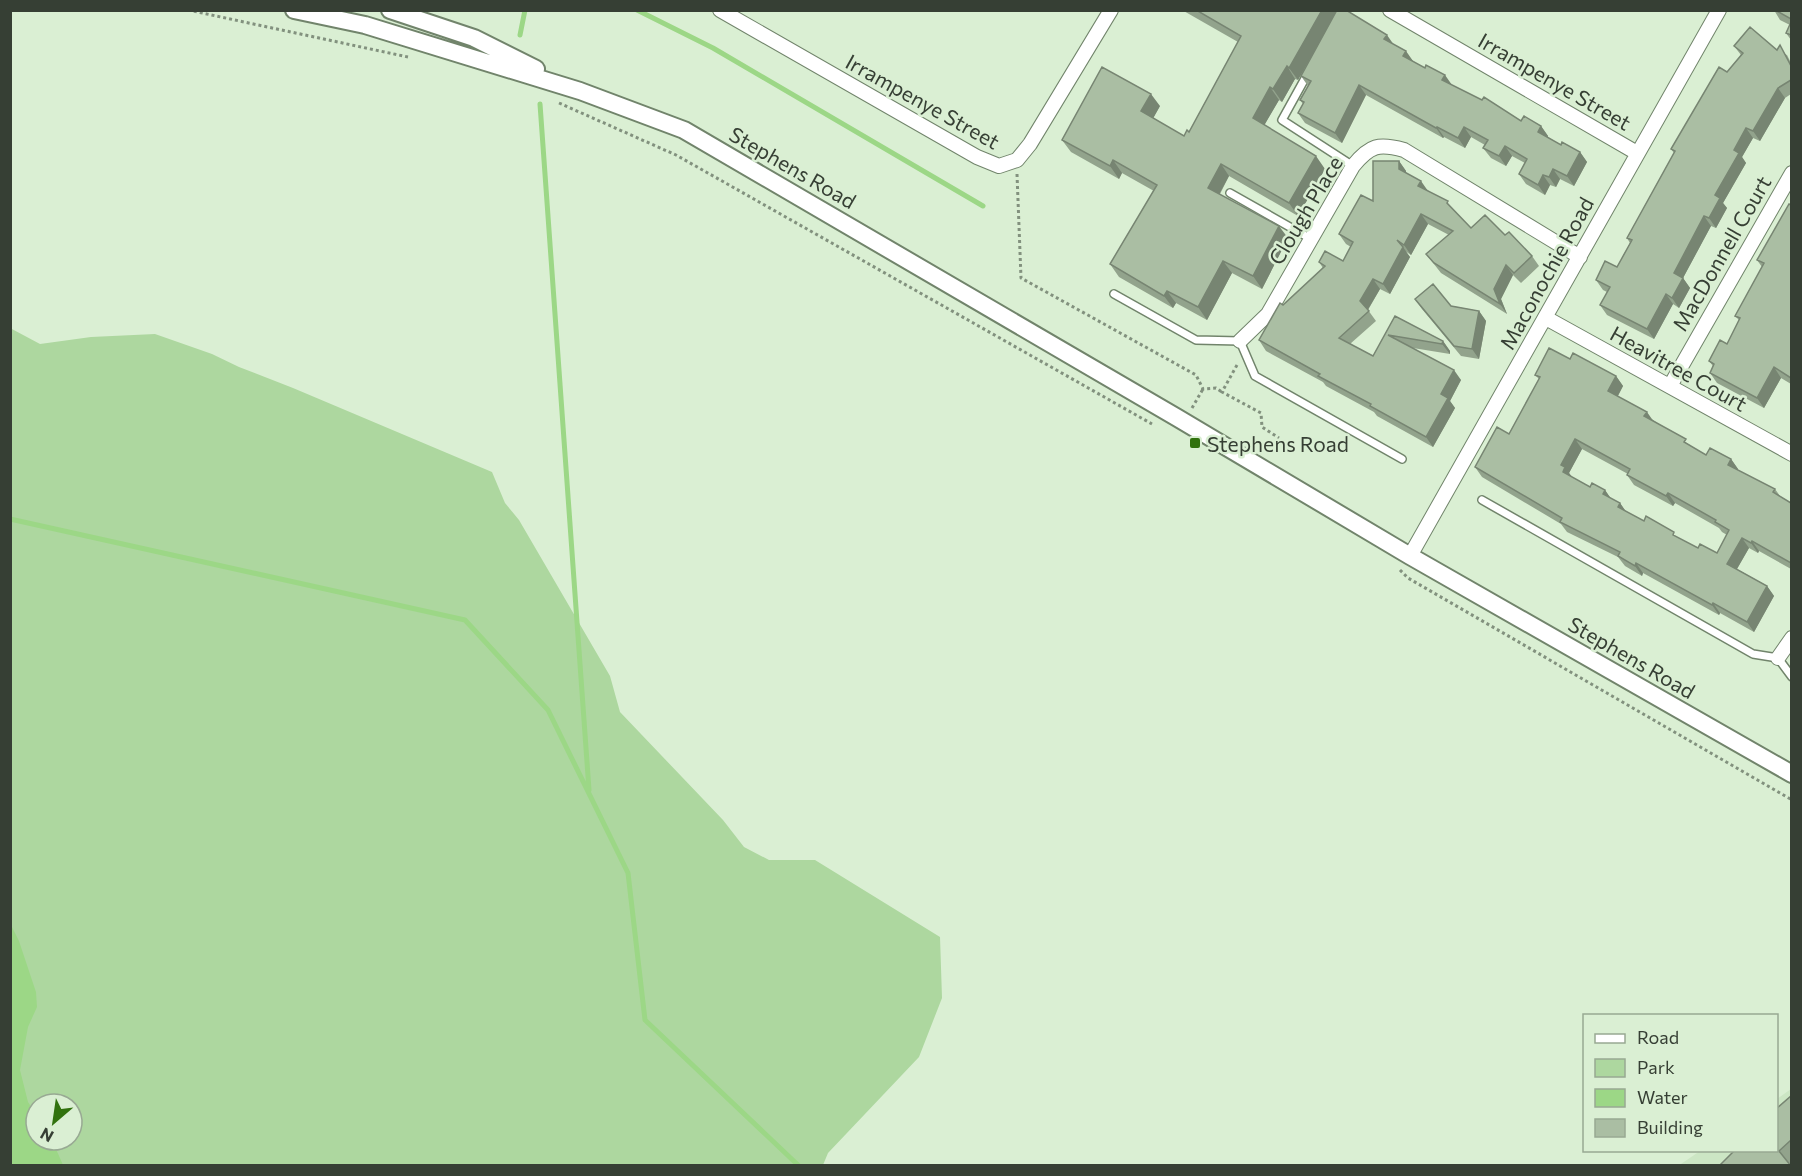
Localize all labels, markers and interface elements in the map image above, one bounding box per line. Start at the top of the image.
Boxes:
street label: Irrampenye Street [1474,27,1636,135]
street label: Irrampenye Street [842,48,1004,154]
street label: Stephens Road [725,121,861,213]
street label: Clough Place [1263,151,1347,269]
street label: MacDonnell Court [1666,171,1776,335]
street label: Maconochie Road [1494,192,1598,354]
street label: Heavitree Court [1606,320,1752,416]
place label: Stephens Road [1207,431,1349,456]
marker: Stephens Road [1188,436,1202,450]
street label: Stephens Road [1564,611,1700,703]
legend [1583,1014,1778,1152]
text: Road [1637,1026,1679,1048]
text: Park [1637,1056,1675,1078]
text: Water [1637,1086,1688,1108]
north arrow [24,1092,84,1152]
text: Building [1637,1116,1703,1138]
text: N [37,1124,56,1147]

